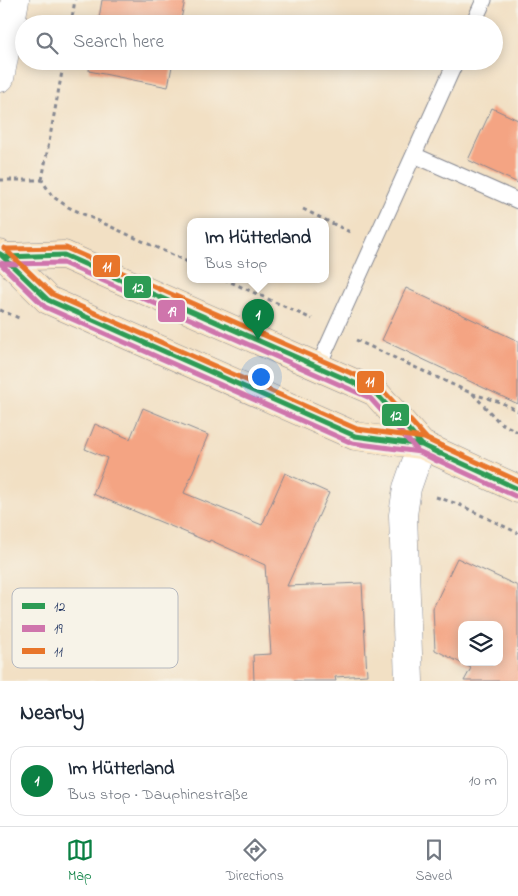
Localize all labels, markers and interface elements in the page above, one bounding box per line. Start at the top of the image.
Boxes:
search box [15,15,503,70]
icon: search [33,29,61,57]
text: Search here [73,29,164,56]
popup [187,218,329,283]
text: Im Hütterland [205,225,311,252]
text: Bus stop [205,252,267,276]
line badge: 11 [92,254,121,278]
text: 11 [103,257,112,278]
line badge: 12 [123,275,152,299]
text: 12 [132,278,144,299]
line badge: 19 [157,299,186,323]
pin: 1 [242,299,274,340]
text: 19 [168,302,177,323]
your location [248,364,274,390]
line badge: 11 [356,370,385,394]
text: 11 [366,372,375,393]
line badge: 12 [381,403,410,427]
text: 12 [390,406,402,427]
legend [12,588,178,668]
text: 12 [54,597,65,618]
text: 19 [54,619,63,640]
map controls [458,621,503,666]
button: layers [458,621,503,666]
text: 11 [54,642,63,663]
text: Nearby [20,699,84,729]
text: Im Hütterland [68,756,174,783]
text: 1 [34,769,40,793]
text: 10 m [469,769,497,793]
text: Bus stop · Dauphinestraße [68,783,248,807]
tab: Map [66,836,94,887]
tab: Directions [226,836,284,887]
tab: Saved [416,836,452,887]

